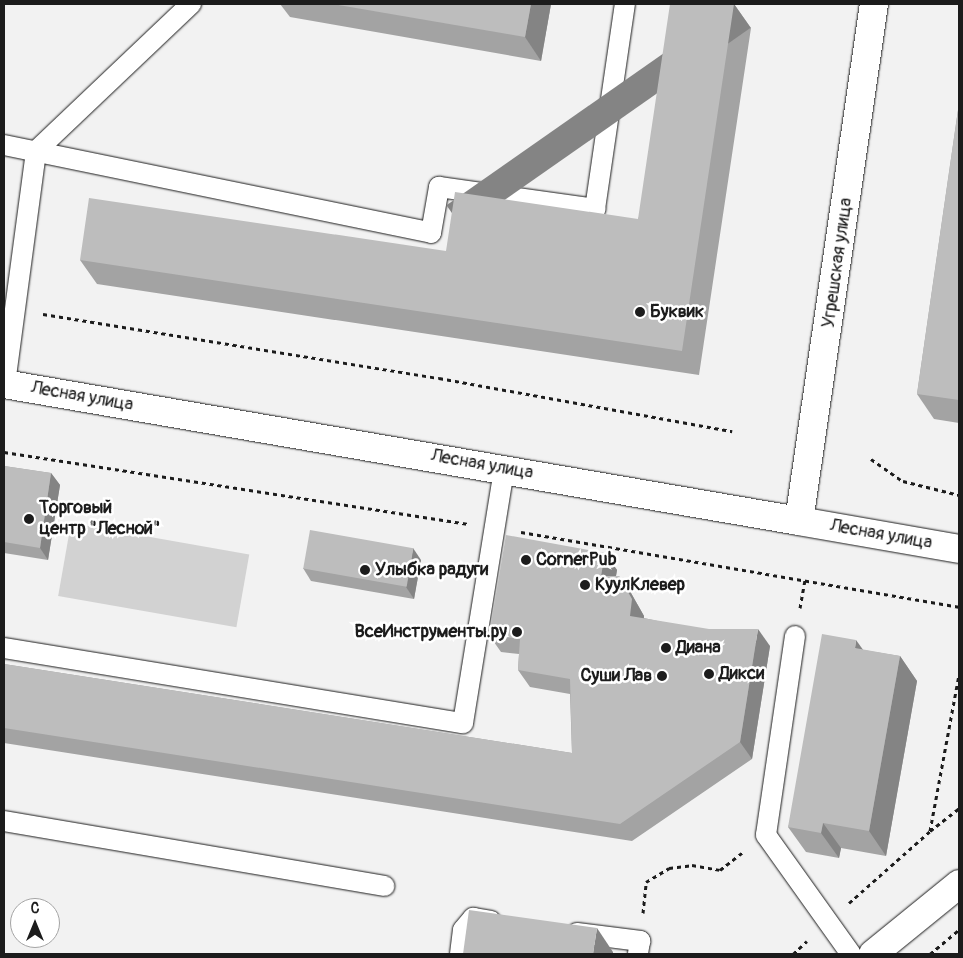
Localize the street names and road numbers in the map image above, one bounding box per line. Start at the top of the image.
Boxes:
street label: Угрешская улица [818,197,858,329]
street label: Лесная улица [29,377,135,417]
street label: Лесная улица [429,445,535,485]
street label: Лесная улица [828,515,934,555]

